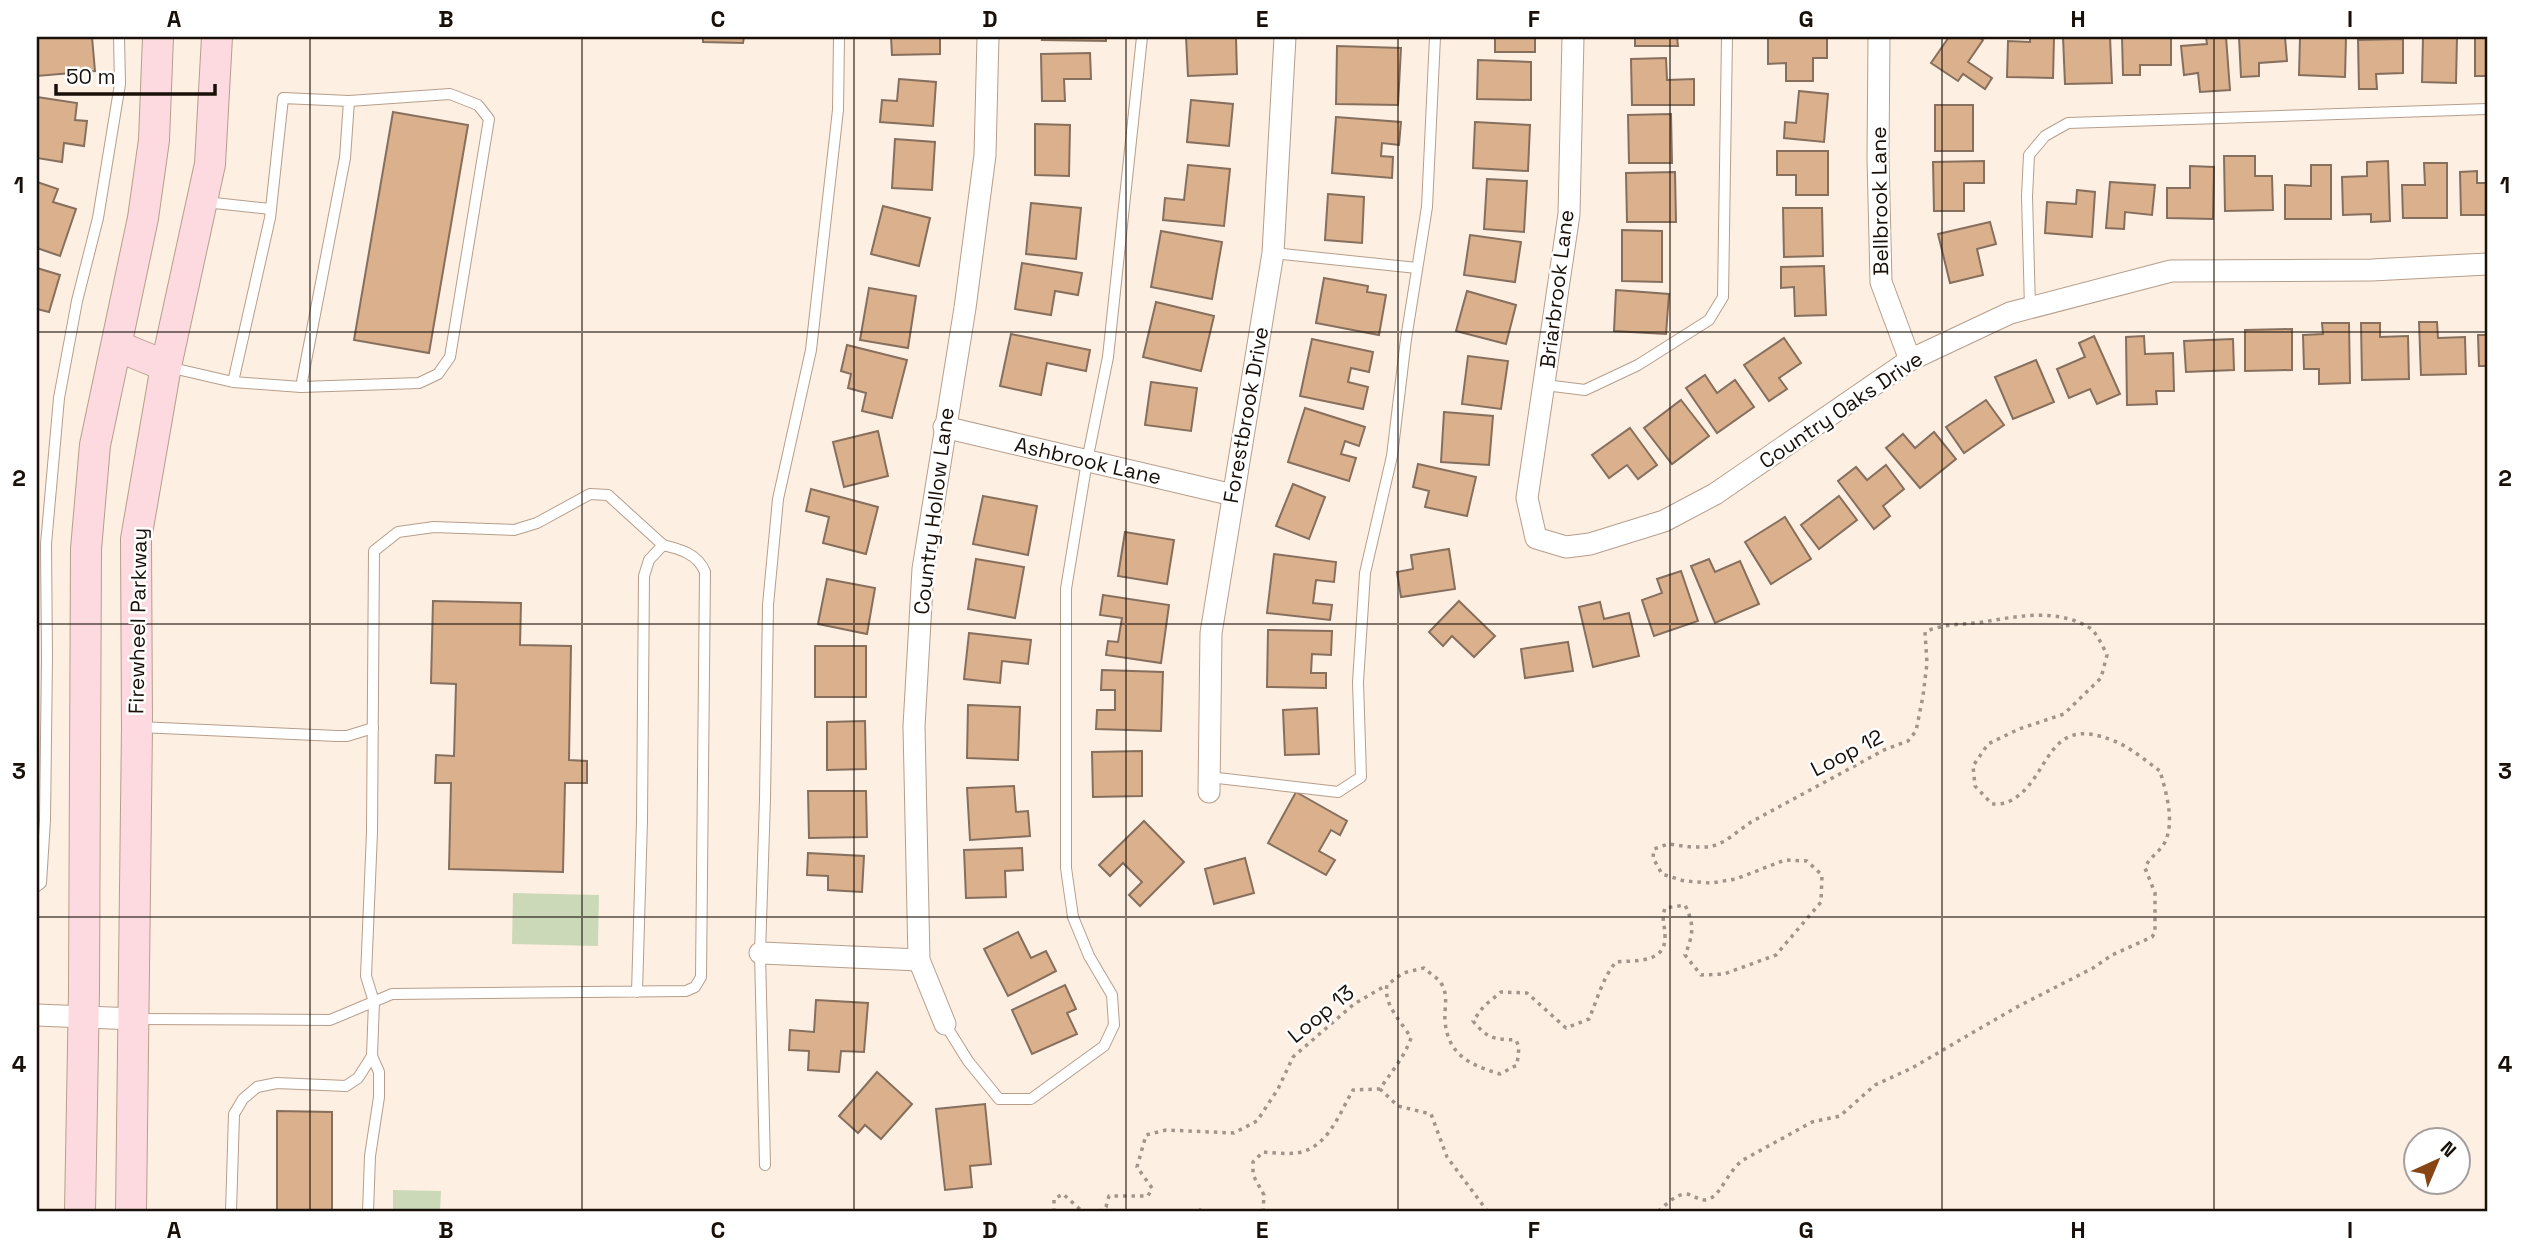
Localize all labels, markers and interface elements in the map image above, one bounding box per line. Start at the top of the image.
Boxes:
text: A [167,4,182,34]
text: B [438,4,454,34]
text: C [711,4,725,34]
text: D [982,4,998,34]
text: E [1256,4,1268,34]
text: F [1528,4,1540,34]
text: G [1798,4,1814,34]
text: H [2070,4,2086,34]
text: I [2347,4,2353,34]
scale bar [56,52,215,96]
text: 50 m [66,63,116,90]
street label: Bellbrook Lane [1865,126,1894,276]
text: 1 [14,170,24,200]
text: 1 [2500,170,2510,200]
street label: Briarbrook Lane [1533,208,1580,370]
street label: Forestbrook Drive [1217,325,1274,505]
street label: Country Oaks Drive [1754,345,1928,474]
street label: Country Hollow Lane [907,406,960,616]
street label: Ashbrook Lane [1012,431,1164,491]
text: 2 [12,463,26,493]
text: 2 [2498,463,2512,493]
street label: Firewheel Parkway [122,528,153,714]
street label: Loop 12 [1806,723,1888,782]
text: 3 [12,756,26,786]
text: 3 [2498,756,2512,786]
street label: Loop 13 [1282,979,1359,1049]
text: 4 [12,1049,27,1079]
text: 4 [2498,1049,2513,1079]
north arrow [2402,1126,2472,1196]
text: N [2435,1136,2462,1163]
text: A [167,1215,182,1245]
text: B [438,1215,454,1245]
text: C [711,1215,725,1245]
text: D [982,1215,998,1245]
text: E [1256,1215,1268,1245]
text: F [1528,1215,1540,1245]
text: G [1798,1215,1814,1245]
text: H [2070,1215,2086,1245]
text: I [2347,1215,2353,1245]

